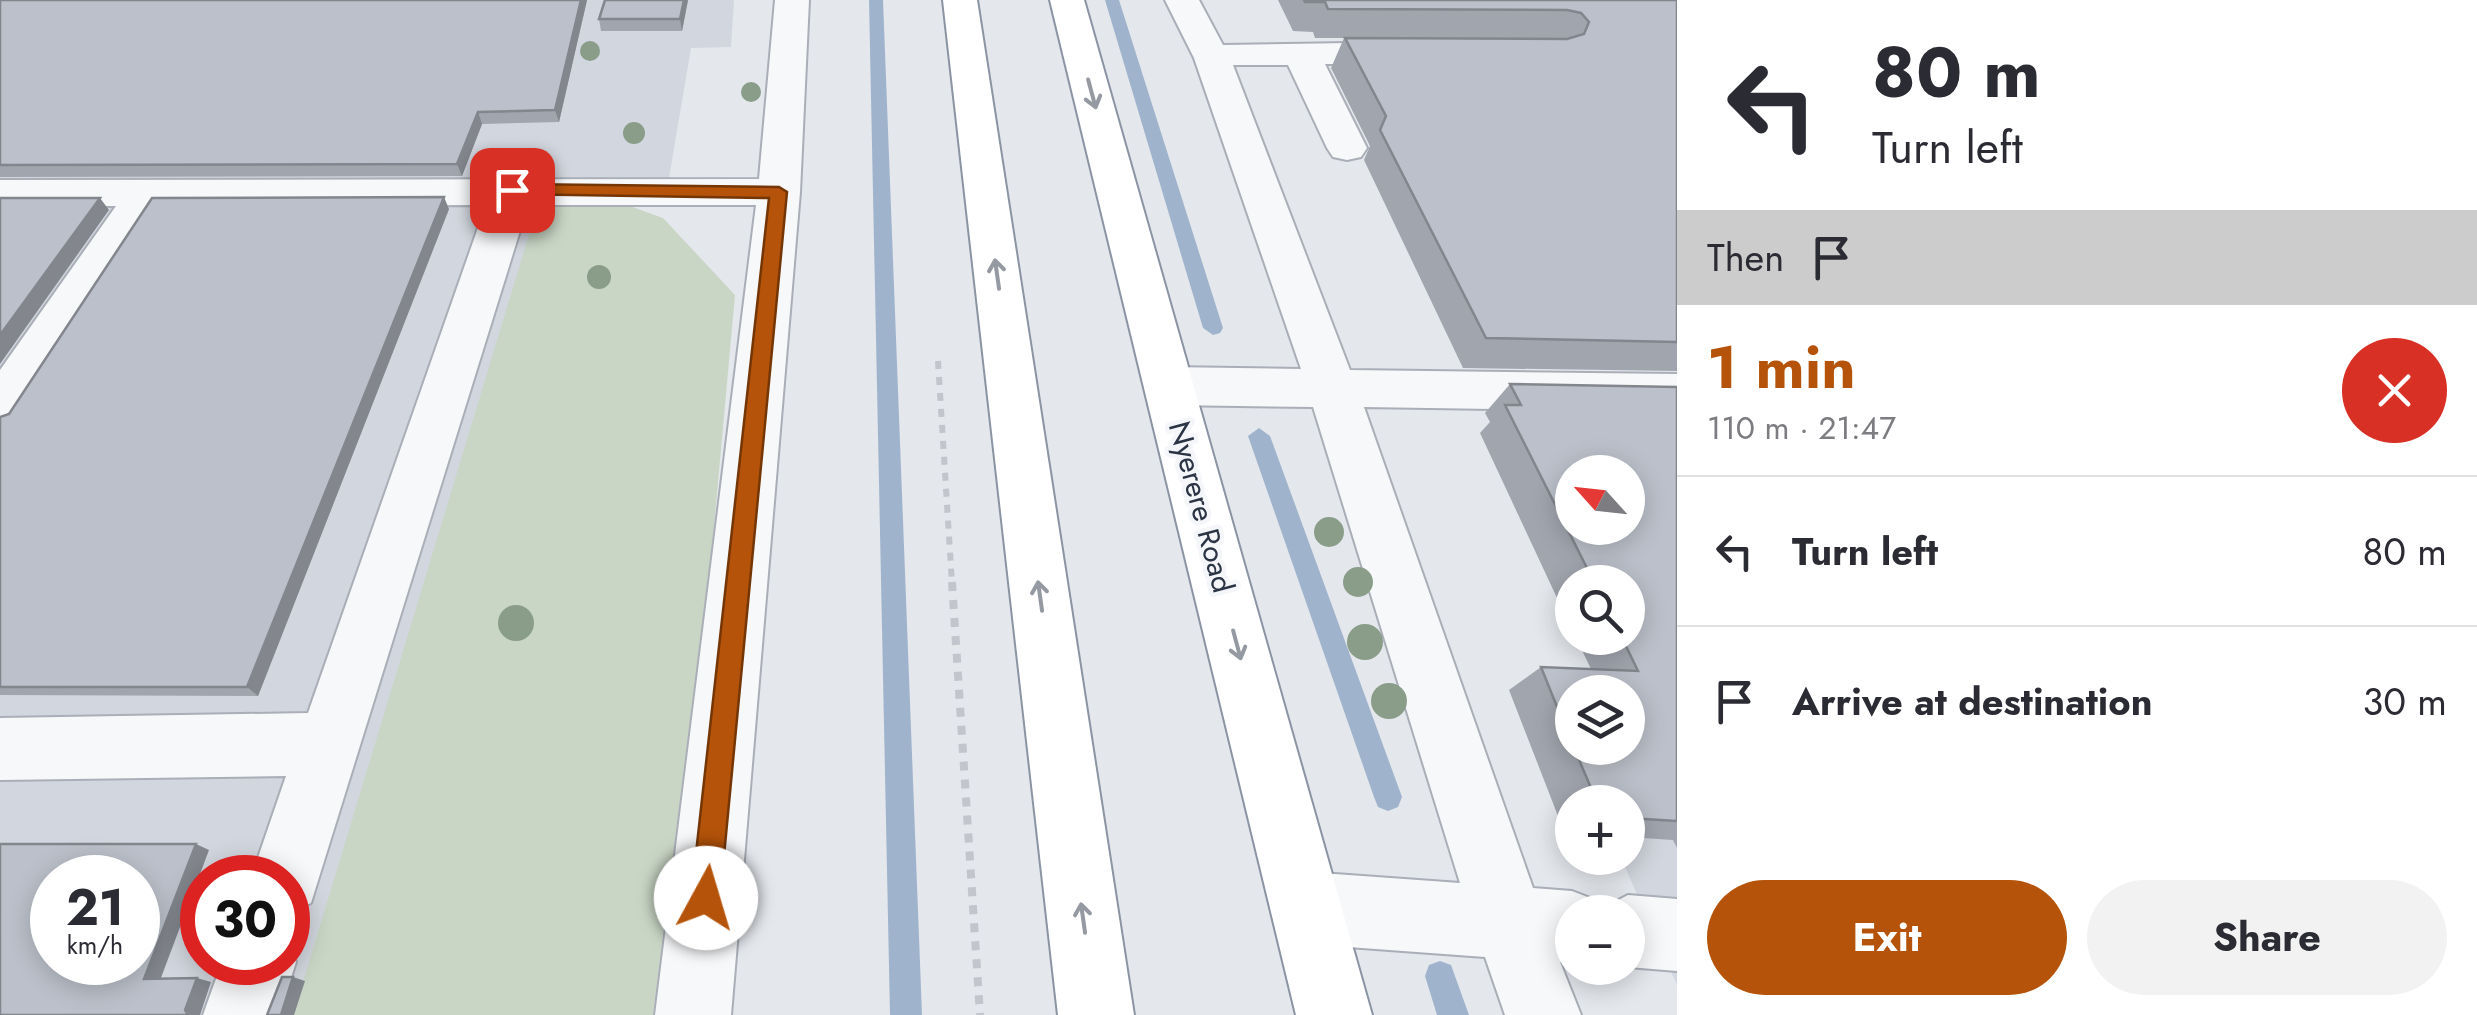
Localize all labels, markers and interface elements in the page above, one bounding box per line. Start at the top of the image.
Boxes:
text: 80 m [1872,22,2041,123]
icon: left [1707,40,1837,170]
one-way arrow [1083,78,1102,109]
text: Turn left [1872,115,2023,180]
pin [470,148,555,233]
icon: arrive [485,163,540,218]
text: Then [1707,230,1784,285]
icon: arrive [1804,230,1859,285]
one-way arrow [987,259,1006,291]
text: 1 min [1707,324,1856,411]
button: close [2342,338,2447,443]
text: 110 m · 21:47 [1707,405,1896,451]
street label: Nyerere Road [1158,416,1245,597]
north arrow [1555,455,1645,545]
map controls [1555,455,1645,985]
icon: left [1707,524,1762,579]
text: Turn left [1792,524,1938,579]
text: 80 m [2362,524,2447,579]
button: search [1555,565,1645,655]
one-way arrow [1030,581,1049,613]
one-way arrow [1229,629,1248,660]
icon: arrive [1707,674,1762,729]
text: Arrive at destination [1792,674,2153,729]
text: 30 m [2362,674,2447,729]
button: layers [1555,675,1645,765]
button: + [1555,785,1645,875]
position arrow [654,846,758,950]
speed limit sign: 30 [180,855,310,985]
text: 21 [66,871,124,944]
button: Exit [1707,880,2067,995]
button: Share [2087,880,2447,995]
button: − [1555,895,1645,985]
one-way arrow [1074,903,1092,935]
text: km/h [67,927,123,963]

